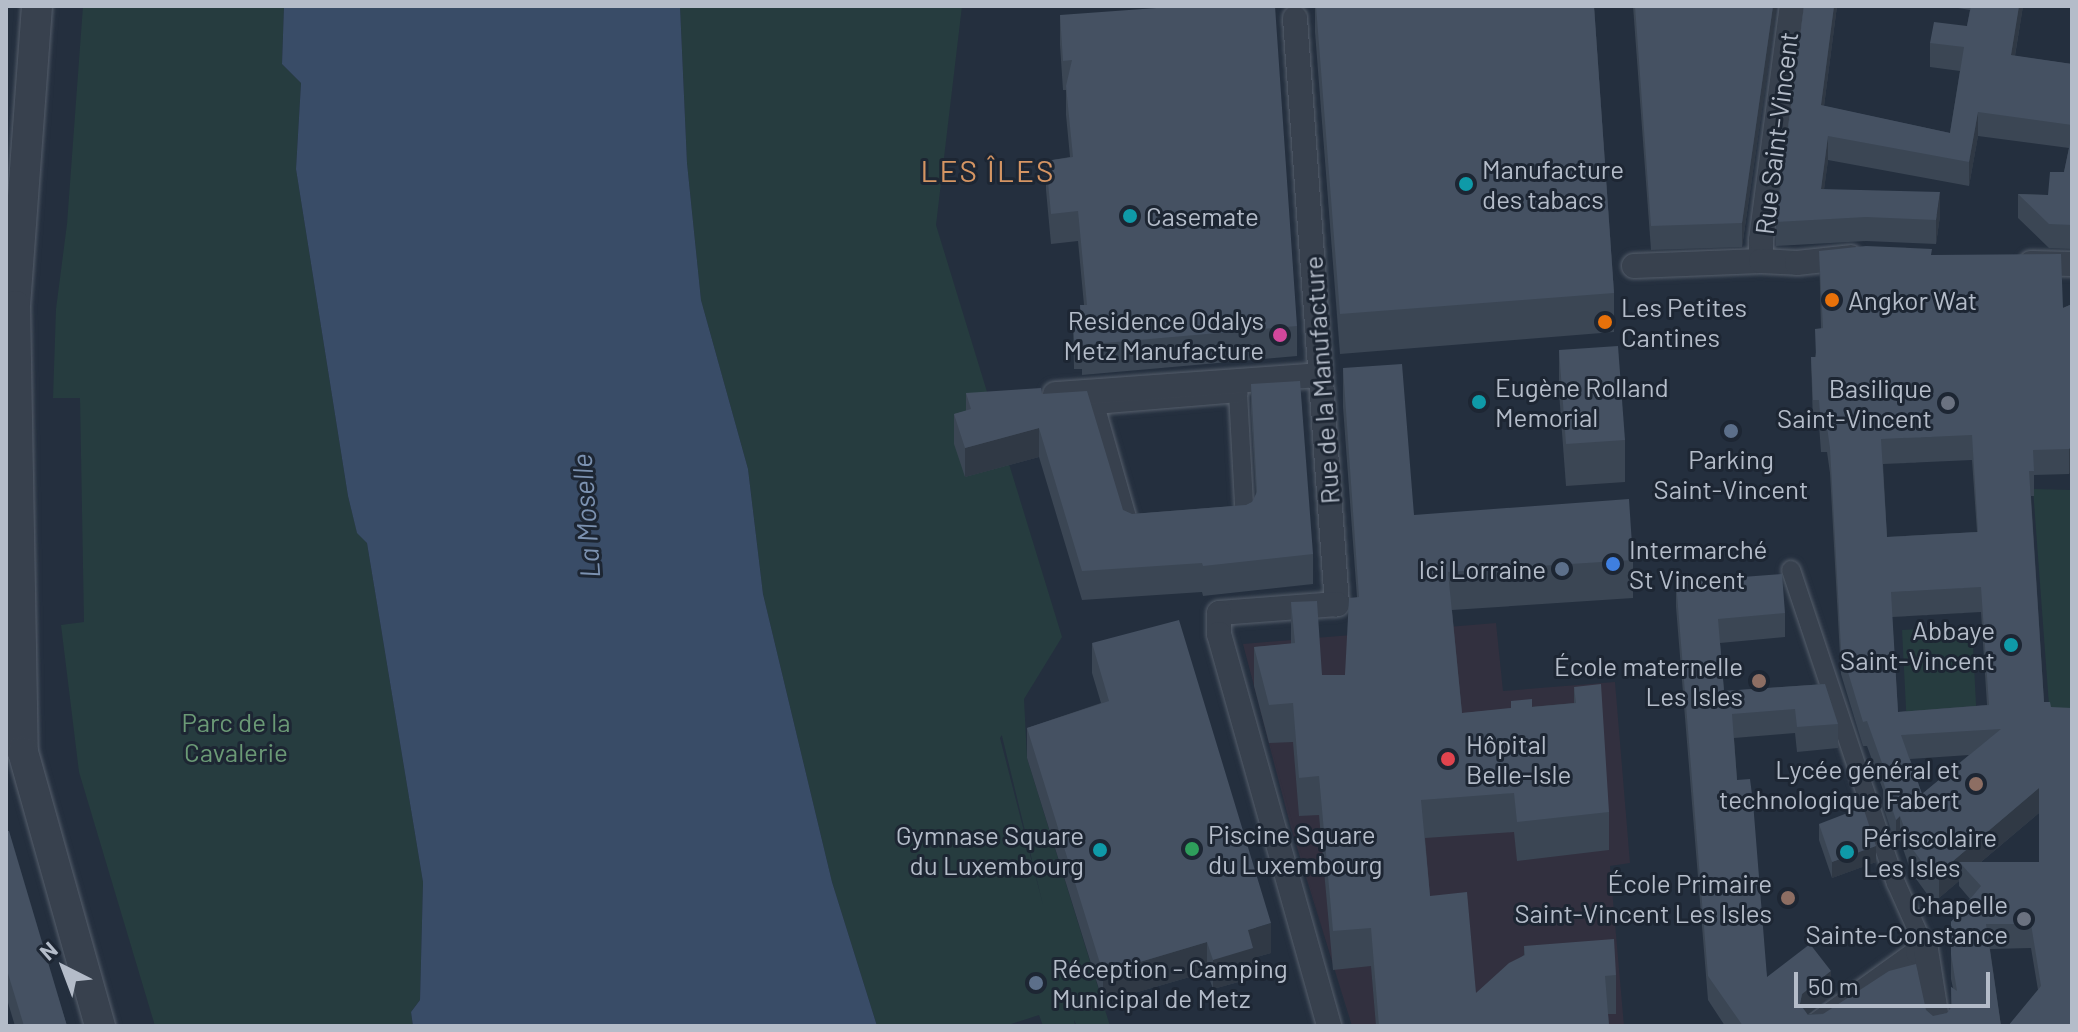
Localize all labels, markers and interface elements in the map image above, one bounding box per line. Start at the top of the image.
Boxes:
street label: Rue Saint-Vincent [1748,30,1804,236]
district label: LES ÎLES [920,152,1056,188]
place label: Manufacture des tabacs [1482,153,1624,214]
marker: Manufacture des tabacs [1457,175,1475,193]
place label: Casemate [1146,200,1259,232]
marker: Casemate [1121,207,1139,225]
street label: Rue de la Manufacture [1297,255,1345,505]
place label: Angkor Wat [1848,284,1977,316]
place label: Les Petites Cantines [1621,291,1747,352]
marker: Angkor Wat [1823,291,1841,309]
place label: Residence Odalys Metz Manufacture [1063,304,1264,366]
marker: Les Petites Cantines [1596,313,1614,331]
marker: Residence Odalys Metz Manufacture [1271,326,1289,344]
place label: Eugène Rolland Memorial [1495,371,1669,432]
place label: Basilique Saint-Vincent [1777,372,1932,434]
marker: Eugène Rolland Memorial [1470,393,1488,411]
marker: Basilique Saint-Vincent [1939,394,1957,412]
marker: Parking Saint-Vincent [1722,422,1740,440]
place label: Parking Saint-Vincent [1654,443,1808,504]
water label: La Moselle [564,453,606,579]
place label: Intermarché St Vincent [1629,533,1767,594]
place label: Ici Lorraine [1418,553,1546,585]
marker: Intermarché St Vincent [1604,555,1622,573]
marker: Ici Lorraine [1553,560,1571,578]
place label: Abbaye Saint-Vincent [1840,614,1995,676]
marker: Abbaye Saint-Vincent [2002,636,2020,654]
place label: École maternelle Les Isles [1554,650,1743,712]
marker: École maternelle Les Isles [1750,672,1768,690]
park label: Parc de la Cavalerie [181,706,291,768]
place label: Hôpital Belle-Isle [1466,728,1571,790]
marker: Hôpital Belle-Isle [1437,748,1459,770]
place label: Lycée général et technologique Fabert [1719,753,1960,814]
marker: Lycée général et technologique Fabert [1967,775,1985,793]
place label: Piscine Square du Luxembourg [1208,818,1382,880]
place label: Gymnase Square du Luxembourg [896,819,1084,880]
place label: Périscolaire Les Isles [1863,821,1997,882]
marker: Piscine Square du Luxembourg [1183,840,1201,858]
marker: Gymnase Square du Luxembourg [1091,841,1109,859]
marker: Périscolaire Les Isles [1838,843,1856,861]
place label: École Primaire Saint-Vincent Les Isles [1514,867,1772,928]
place label: Chapelle Sainte-Constance [1805,888,2008,950]
marker: École Primaire Saint-Vincent Les Isles [1779,889,1797,907]
marker: Chapelle Sainte-Constance [2015,910,2033,928]
north arrow [24,928,104,1008]
text: N [34,936,62,965]
place label: Réception - Camping Municipal de Metz [1052,952,1288,1014]
scale bar [1798,956,1994,1006]
text: 50 m [1808,971,1859,1000]
marker: Réception - Camping Municipal de Metz [1027,974,1045,992]

